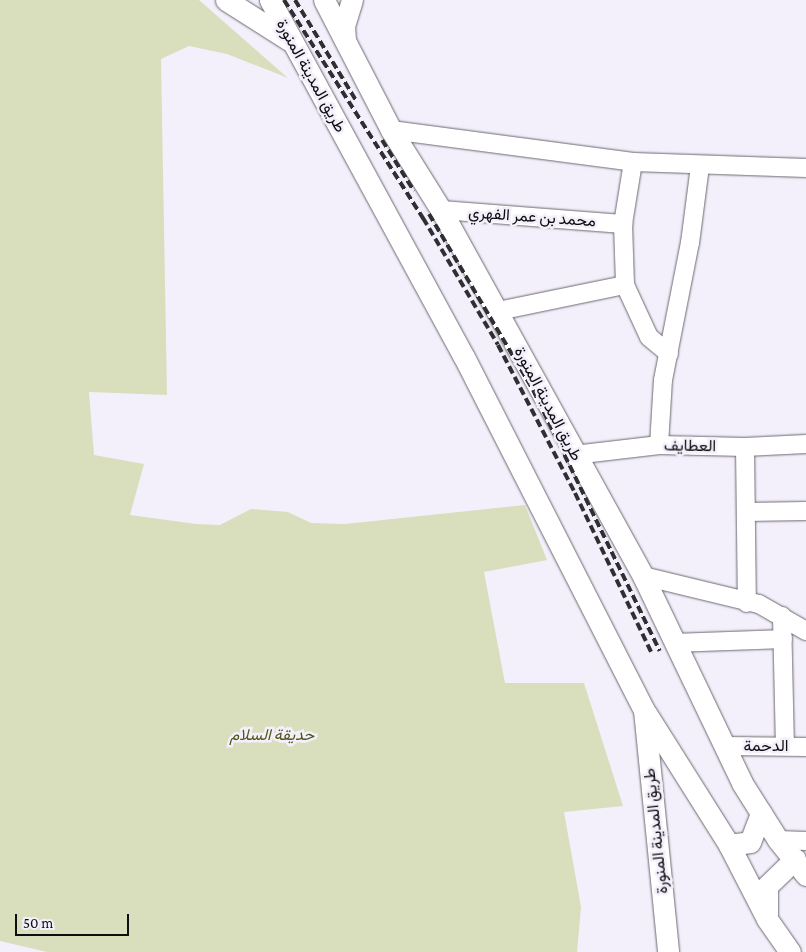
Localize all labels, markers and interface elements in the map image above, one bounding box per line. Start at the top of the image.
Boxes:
street label: طريق المدينة المنورة [272,16,350,136]
street label: محمد بن عمر الفهري [468,203,596,231]
street label: طريق المدينة المنورة [510,344,586,464]
street label: العطايف [664,436,716,456]
park label: حديقة السلام [230,725,314,745]
street label: الدحمة [743,736,789,756]
street label: طريق المدينة المنورة [640,767,672,895]
scale bar [18,904,131,936]
text: 50 m [23,915,53,931]

